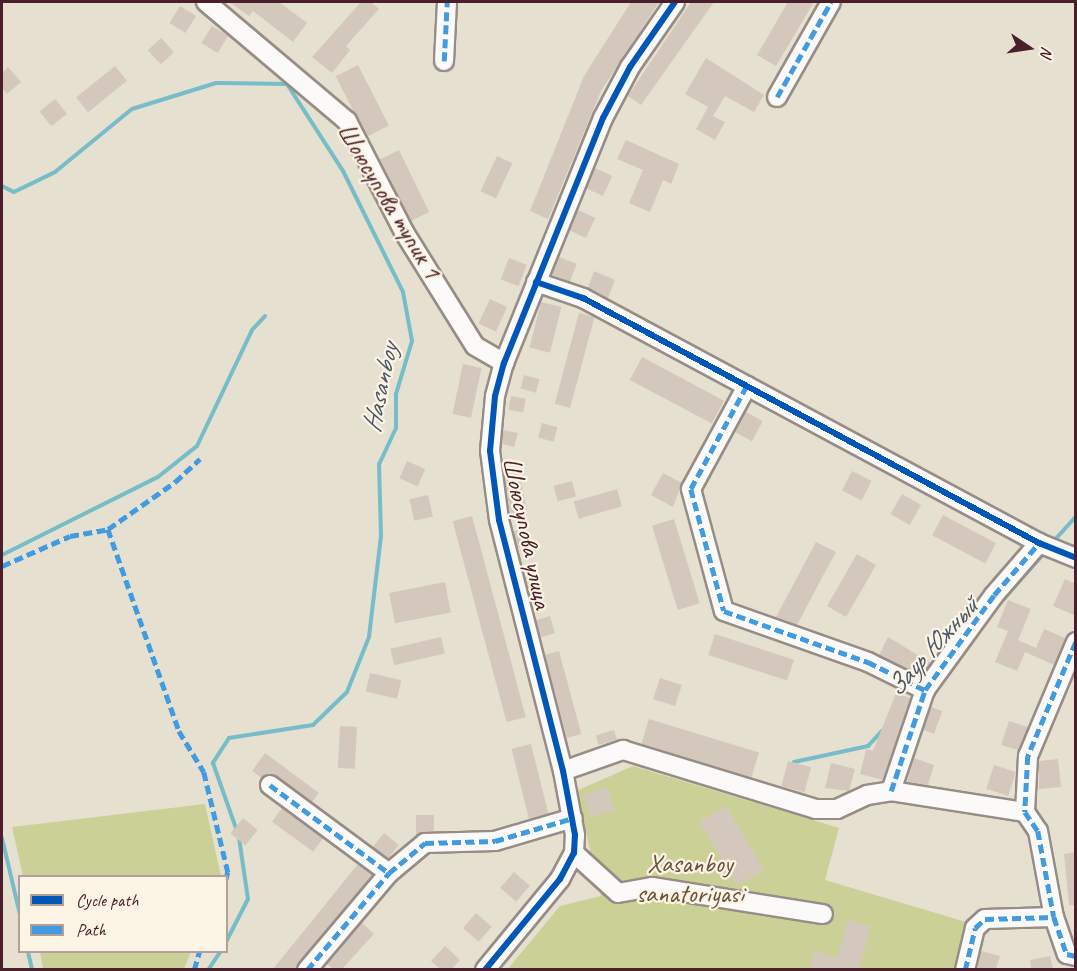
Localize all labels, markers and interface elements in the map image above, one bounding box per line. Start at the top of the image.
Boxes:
north arrow [999,18,1059,78]
text: N [1036,45,1057,59]
street label: Шоюсупова тупик 1 [330,117,448,285]
water label: Hasanboy [355,341,405,435]
street label: Шоюсупова улица [496,453,558,613]
water label: Заур Южный [879,591,985,703]
park label: Xasanboy sanatoriyasi [636,848,744,910]
legend [18,875,228,953]
text: Cycle path [76,889,138,911]
text: Path [76,919,106,941]

